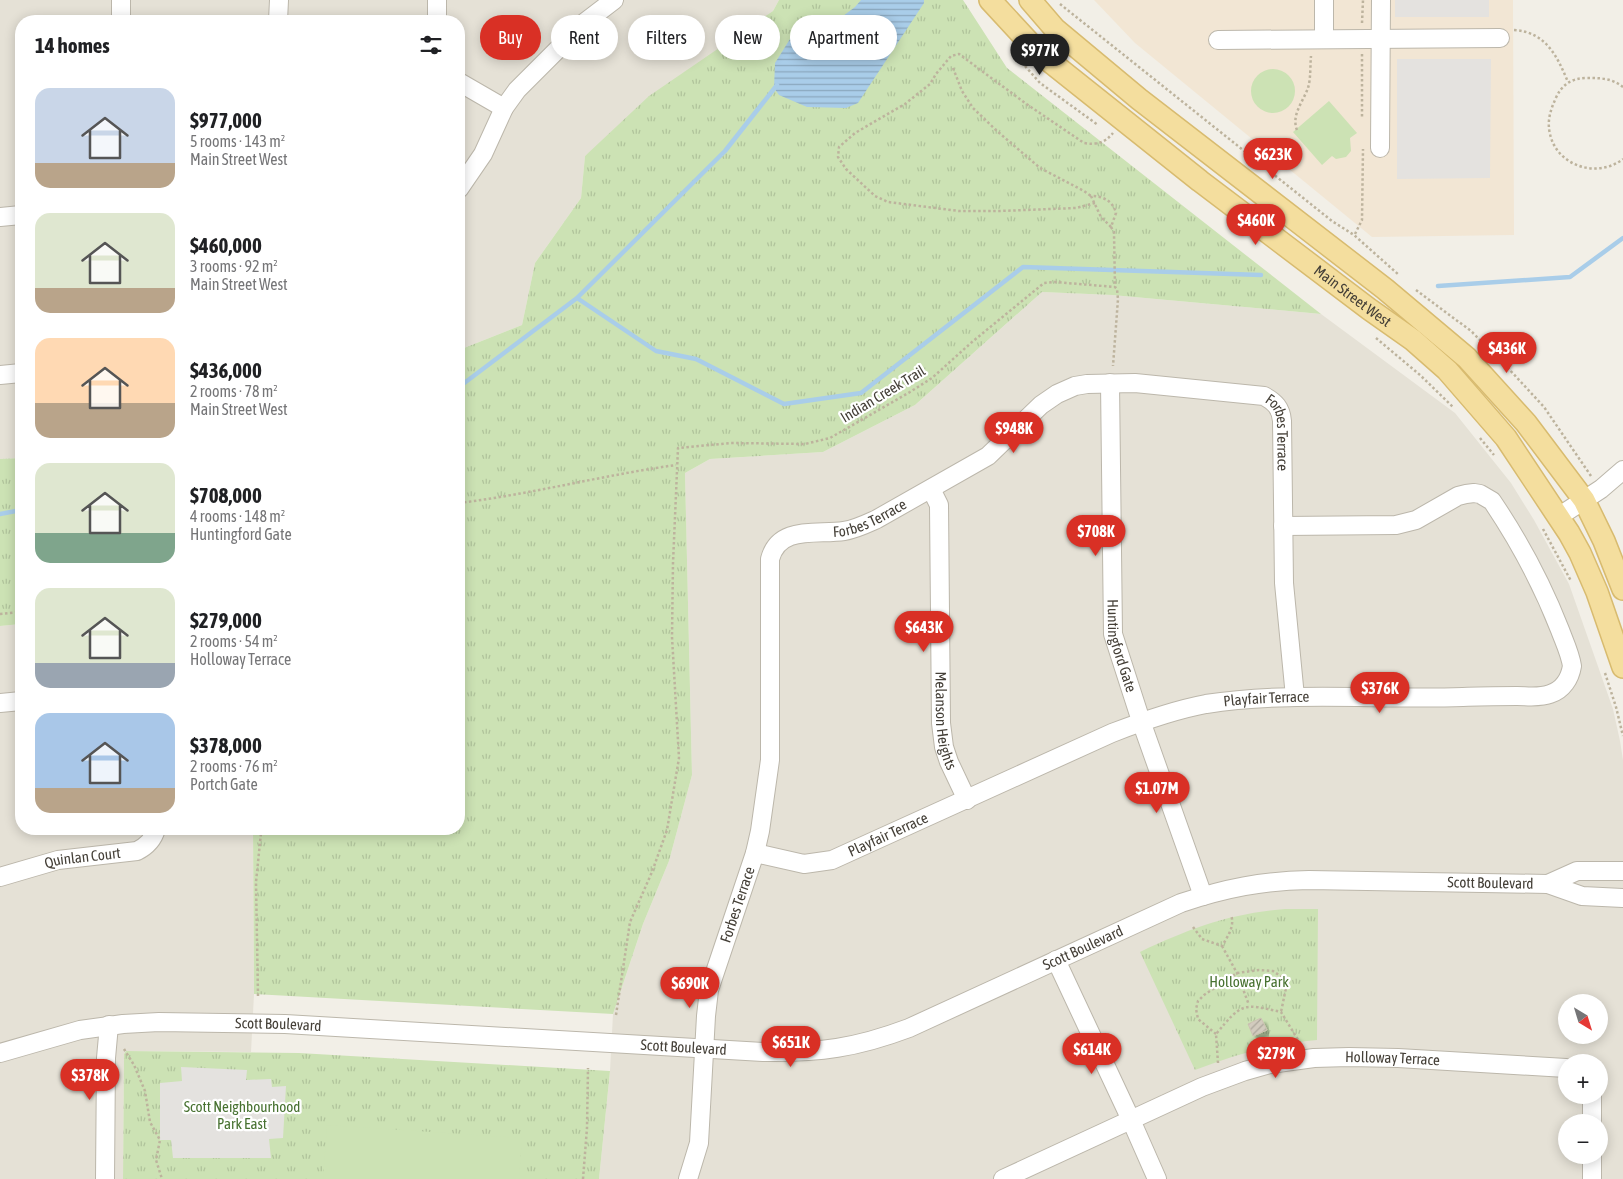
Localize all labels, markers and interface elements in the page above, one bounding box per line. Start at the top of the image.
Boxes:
chip: Buy [480,15,541,60]
chip: Rent [551,15,618,60]
chip: Filters [628,15,705,60]
chip: New [715,15,780,60]
chip: Apartment [790,15,897,60]
icon: filters [417,31,445,59]
text: 14 homes [35,33,110,57]
pin: $977K [1005,34,1075,76]
text: $977K [1021,41,1059,59]
icon: home [75,108,135,168]
text: $977,000 [190,108,262,132]
text: 5 rooms · 143 m² [190,132,285,150]
pin: $623K [1238,138,1308,180]
text: $623K [1254,145,1292,163]
text: Main Street West [190,150,288,168]
pin: $460K [1221,204,1291,246]
text: $460K [1237,211,1275,229]
icon: home [75,233,135,293]
text: $460,000 [190,233,262,257]
text: 3 rooms · 92 m² [190,257,278,275]
street label: Main Street West [1311,262,1395,330]
text: Main Street West [190,275,288,293]
pin: $436K [1472,332,1542,374]
text: $436K [1488,339,1526,357]
icon: home [75,358,135,418]
text: $436,000 [190,358,262,382]
street label: Indian Creek Trail [837,362,928,425]
text: 2 rooms · 78 m² [190,382,278,400]
street label: Forbes Terrace [1263,390,1292,471]
text: Main Street West [190,400,288,418]
pin: $948K [979,412,1049,454]
text: $948K [995,419,1033,437]
icon: home [75,483,135,543]
text: $708,000 [190,483,262,507]
street label: Forbes Terrace [832,495,909,540]
text: 4 rooms · 148 m² [190,507,285,525]
pin: $708K [1061,514,1131,557]
text: $708K [1077,522,1115,540]
text: Huntingford Gate [190,525,292,543]
street label: Huntingford Gate [1105,599,1140,694]
icon: home [75,608,135,668]
text: $279,000 [190,608,262,632]
pin: $643K [889,610,959,653]
text: $643K [905,618,943,636]
text: 2 rooms · 54 m² [190,632,278,650]
text: Holloway Terrace [190,650,291,668]
street label: Melanson Heights [933,671,960,772]
pin: $376K [1345,672,1415,714]
text: $376K [1361,679,1399,697]
street label: Playfair Terrace [1222,688,1310,710]
icon: home [75,733,135,793]
text: $378,000 [190,733,262,757]
text: 2 rooms · 76 m² [190,757,278,775]
pin: $1.07M [1116,772,1198,814]
text: Portch Gate [190,775,258,793]
text: $1.07M [1136,779,1178,797]
street label: Playfair Terrace [845,809,931,860]
street label: Quinlan Court [42,844,121,872]
street label: Forbes Terrace [717,864,758,945]
street label: Scott Boulevard [1447,873,1534,892]
street label: Scott Boulevard [1040,922,1125,973]
pin: $690K [655,966,725,1009]
park label: Holloway Park [1209,973,1289,990]
text: $690K [671,974,709,992]
north arrow [1558,994,1608,1044]
map controls [1558,994,1608,1164]
street label: Scott Boulevard [235,1014,322,1034]
pin: $651K [756,1026,826,1068]
pin: $614K [1057,1032,1127,1075]
text: $651K [772,1033,810,1051]
street label: Scott Boulevard [640,1036,727,1058]
pin: $279K [1241,1036,1311,1079]
text: $614K [1073,1040,1111,1058]
text: $279K [1257,1044,1295,1062]
street label: Holloway Terrace [1345,1048,1441,1068]
button: + [1558,1054,1608,1104]
pin: $378K [55,1058,125,1101]
text: $378K [71,1066,109,1084]
park label: Scott Neighbourhood Park East [184,1098,300,1132]
button: − [1558,1114,1608,1164]

